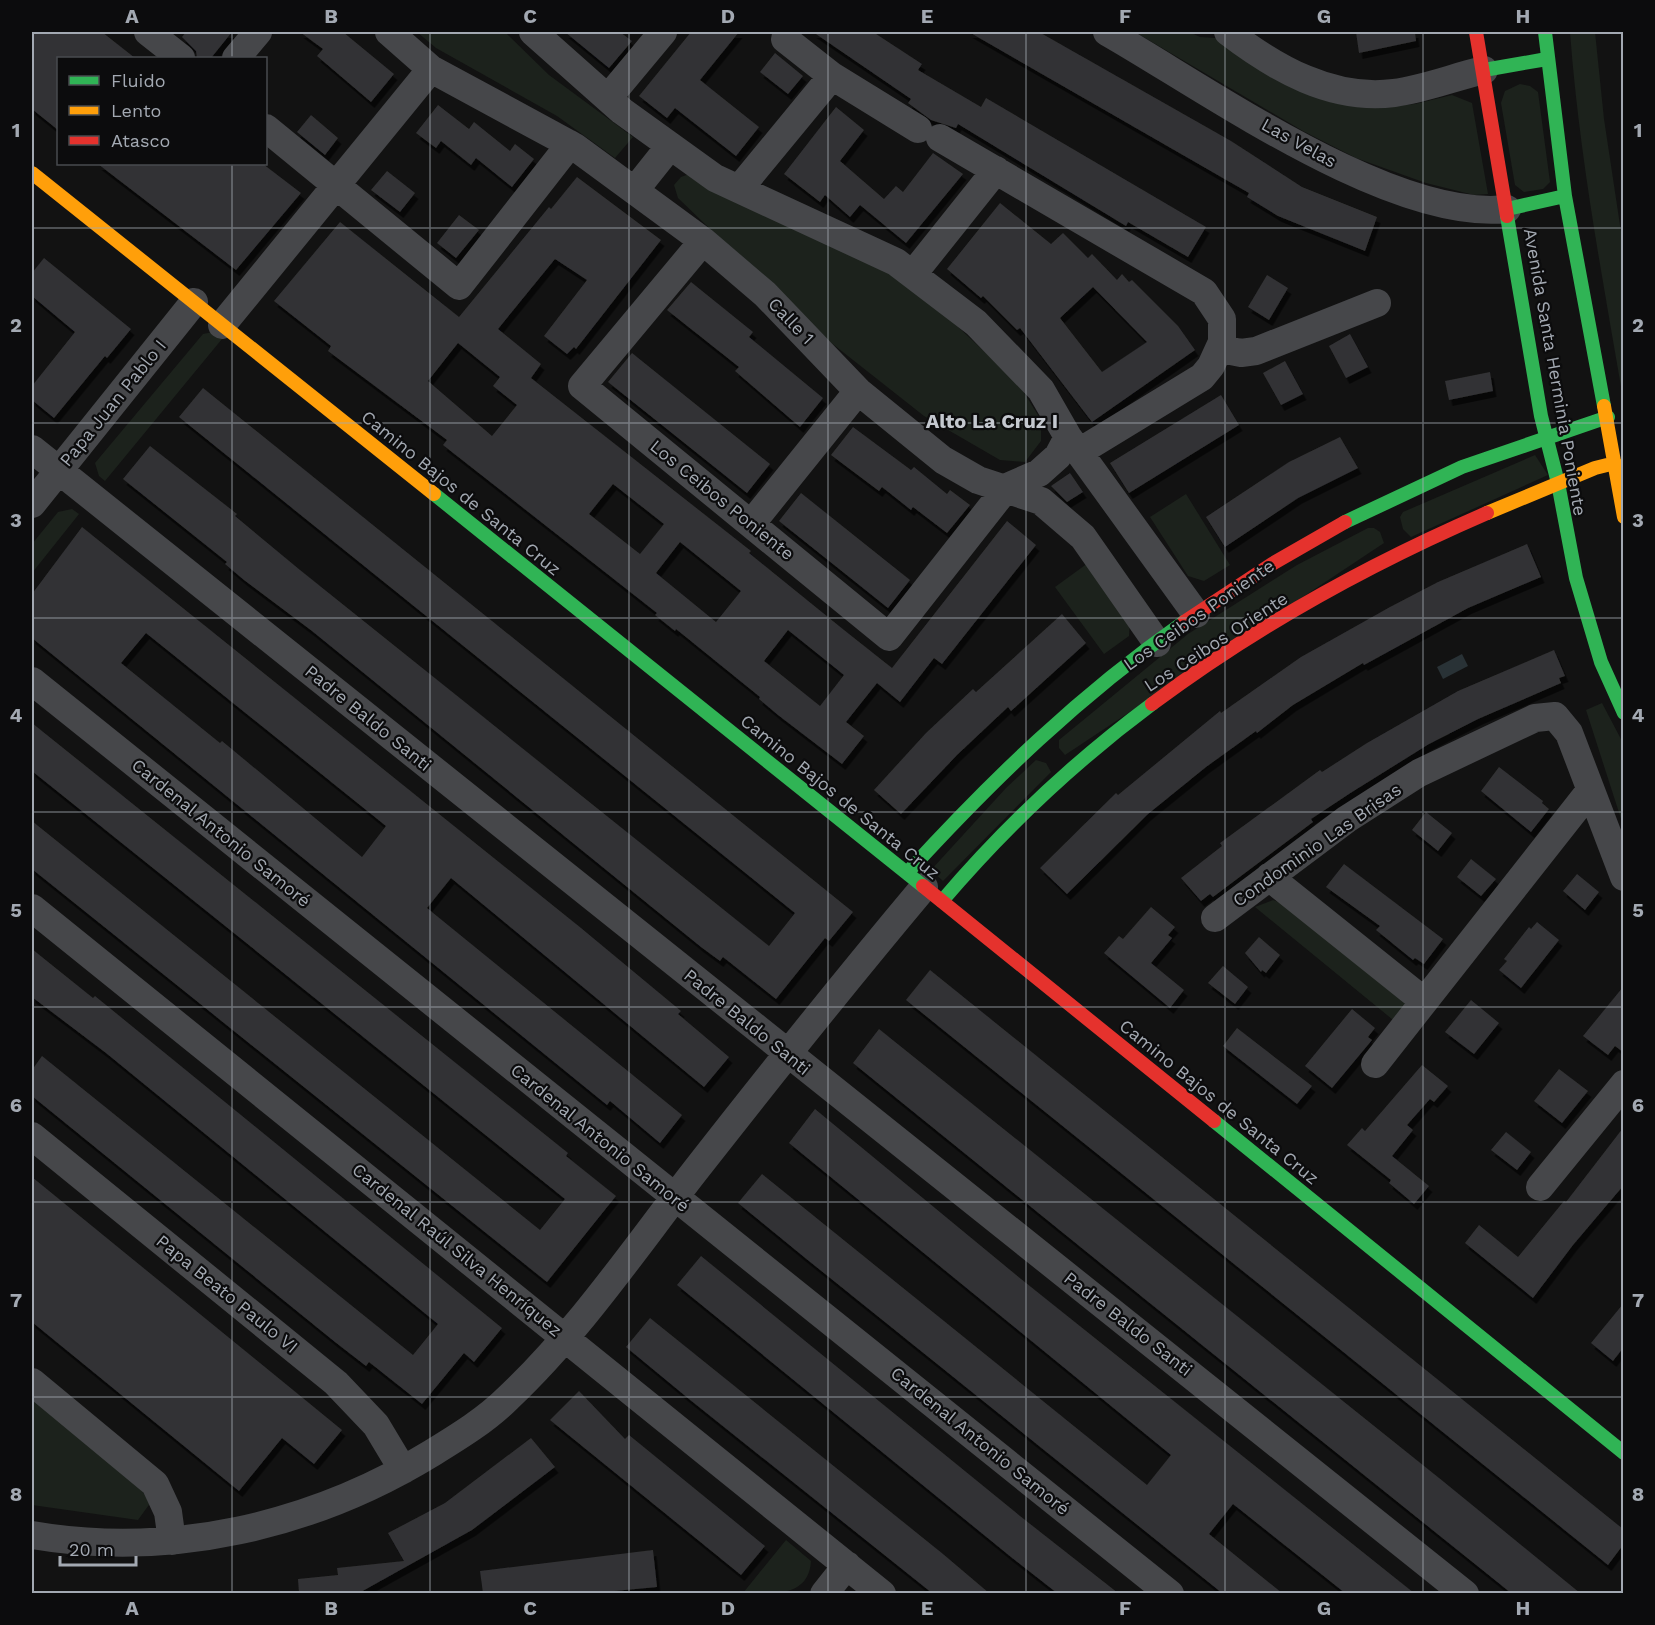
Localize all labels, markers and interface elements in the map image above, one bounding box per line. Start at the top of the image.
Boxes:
text: A [125,4,139,28]
text: B [324,4,338,28]
text: C [523,4,537,28]
text: D [721,4,735,28]
text: E [921,4,933,28]
text: F [1119,4,1131,28]
text: G [1317,4,1331,28]
text: H [1516,4,1530,28]
legend [57,57,267,165]
text: Fluido [111,70,165,91]
text: Lento [111,100,161,121]
street label: Las Velas [1258,113,1340,172]
text: 1 [12,118,20,142]
text: 1 [1634,118,1642,142]
text: Atasco [111,130,170,151]
street label: Avenida Santa Herminia Poniente [1520,226,1591,517]
street label: Calle 1 [764,293,819,348]
text: 2 [10,313,22,337]
text: 2 [1632,313,1644,337]
street label: Papa Juan Pablo I [55,335,170,470]
street label: Camino Bajos de Santa Cruz [358,406,565,579]
district label: Alto La Cruz I [926,409,1058,433]
street label: Los Ceibos Poniente [646,435,798,564]
text: 3 [10,508,22,532]
text: 3 [1632,508,1644,532]
street label: Los Ceibos Poniente [1119,555,1278,675]
street label: Los Ceibos Oriente [1140,587,1291,696]
street label: Padre Baldo Santi [301,660,436,775]
text: 4 [10,703,23,727]
text: 4 [1632,703,1645,727]
street label: Camino Bajos de Santa Cruz [737,710,944,883]
street label: Cardenal Antonio Samoré [128,754,315,911]
street label: Condominio Las Brisas [1228,778,1405,911]
text: 5 [10,898,22,922]
text: 5 [1632,898,1644,922]
street label: Padre Baldo Santi [680,964,815,1079]
street label: Camino Bajos de Santa Cruz [1116,1015,1323,1188]
street label: Cardenal Antonio Samoré [507,1059,694,1216]
text: 6 [10,1093,22,1117]
text: 6 [1632,1093,1644,1117]
street label: Cardenal Raúl Silva Henríquez [348,1159,566,1341]
street label: Papa Beato Paulo VI [152,1230,302,1357]
street label: Padre Baldo Santi [1060,1267,1196,1380]
text: 7 [10,1288,22,1312]
text: 7 [1632,1288,1644,1312]
street label: Cardenal Antonio Samoré [887,1362,1074,1519]
text: 8 [10,1482,22,1506]
text: 8 [1632,1482,1644,1506]
scale bar [60,1529,136,1567]
text: 20 m [69,1539,114,1560]
text: A [125,1596,139,1620]
text: B [324,1596,338,1620]
text: C [523,1596,537,1620]
text: D [721,1596,735,1620]
text: E [921,1596,933,1620]
text: F [1119,1596,1131,1620]
text: G [1317,1596,1331,1620]
text: H [1516,1596,1530,1620]

